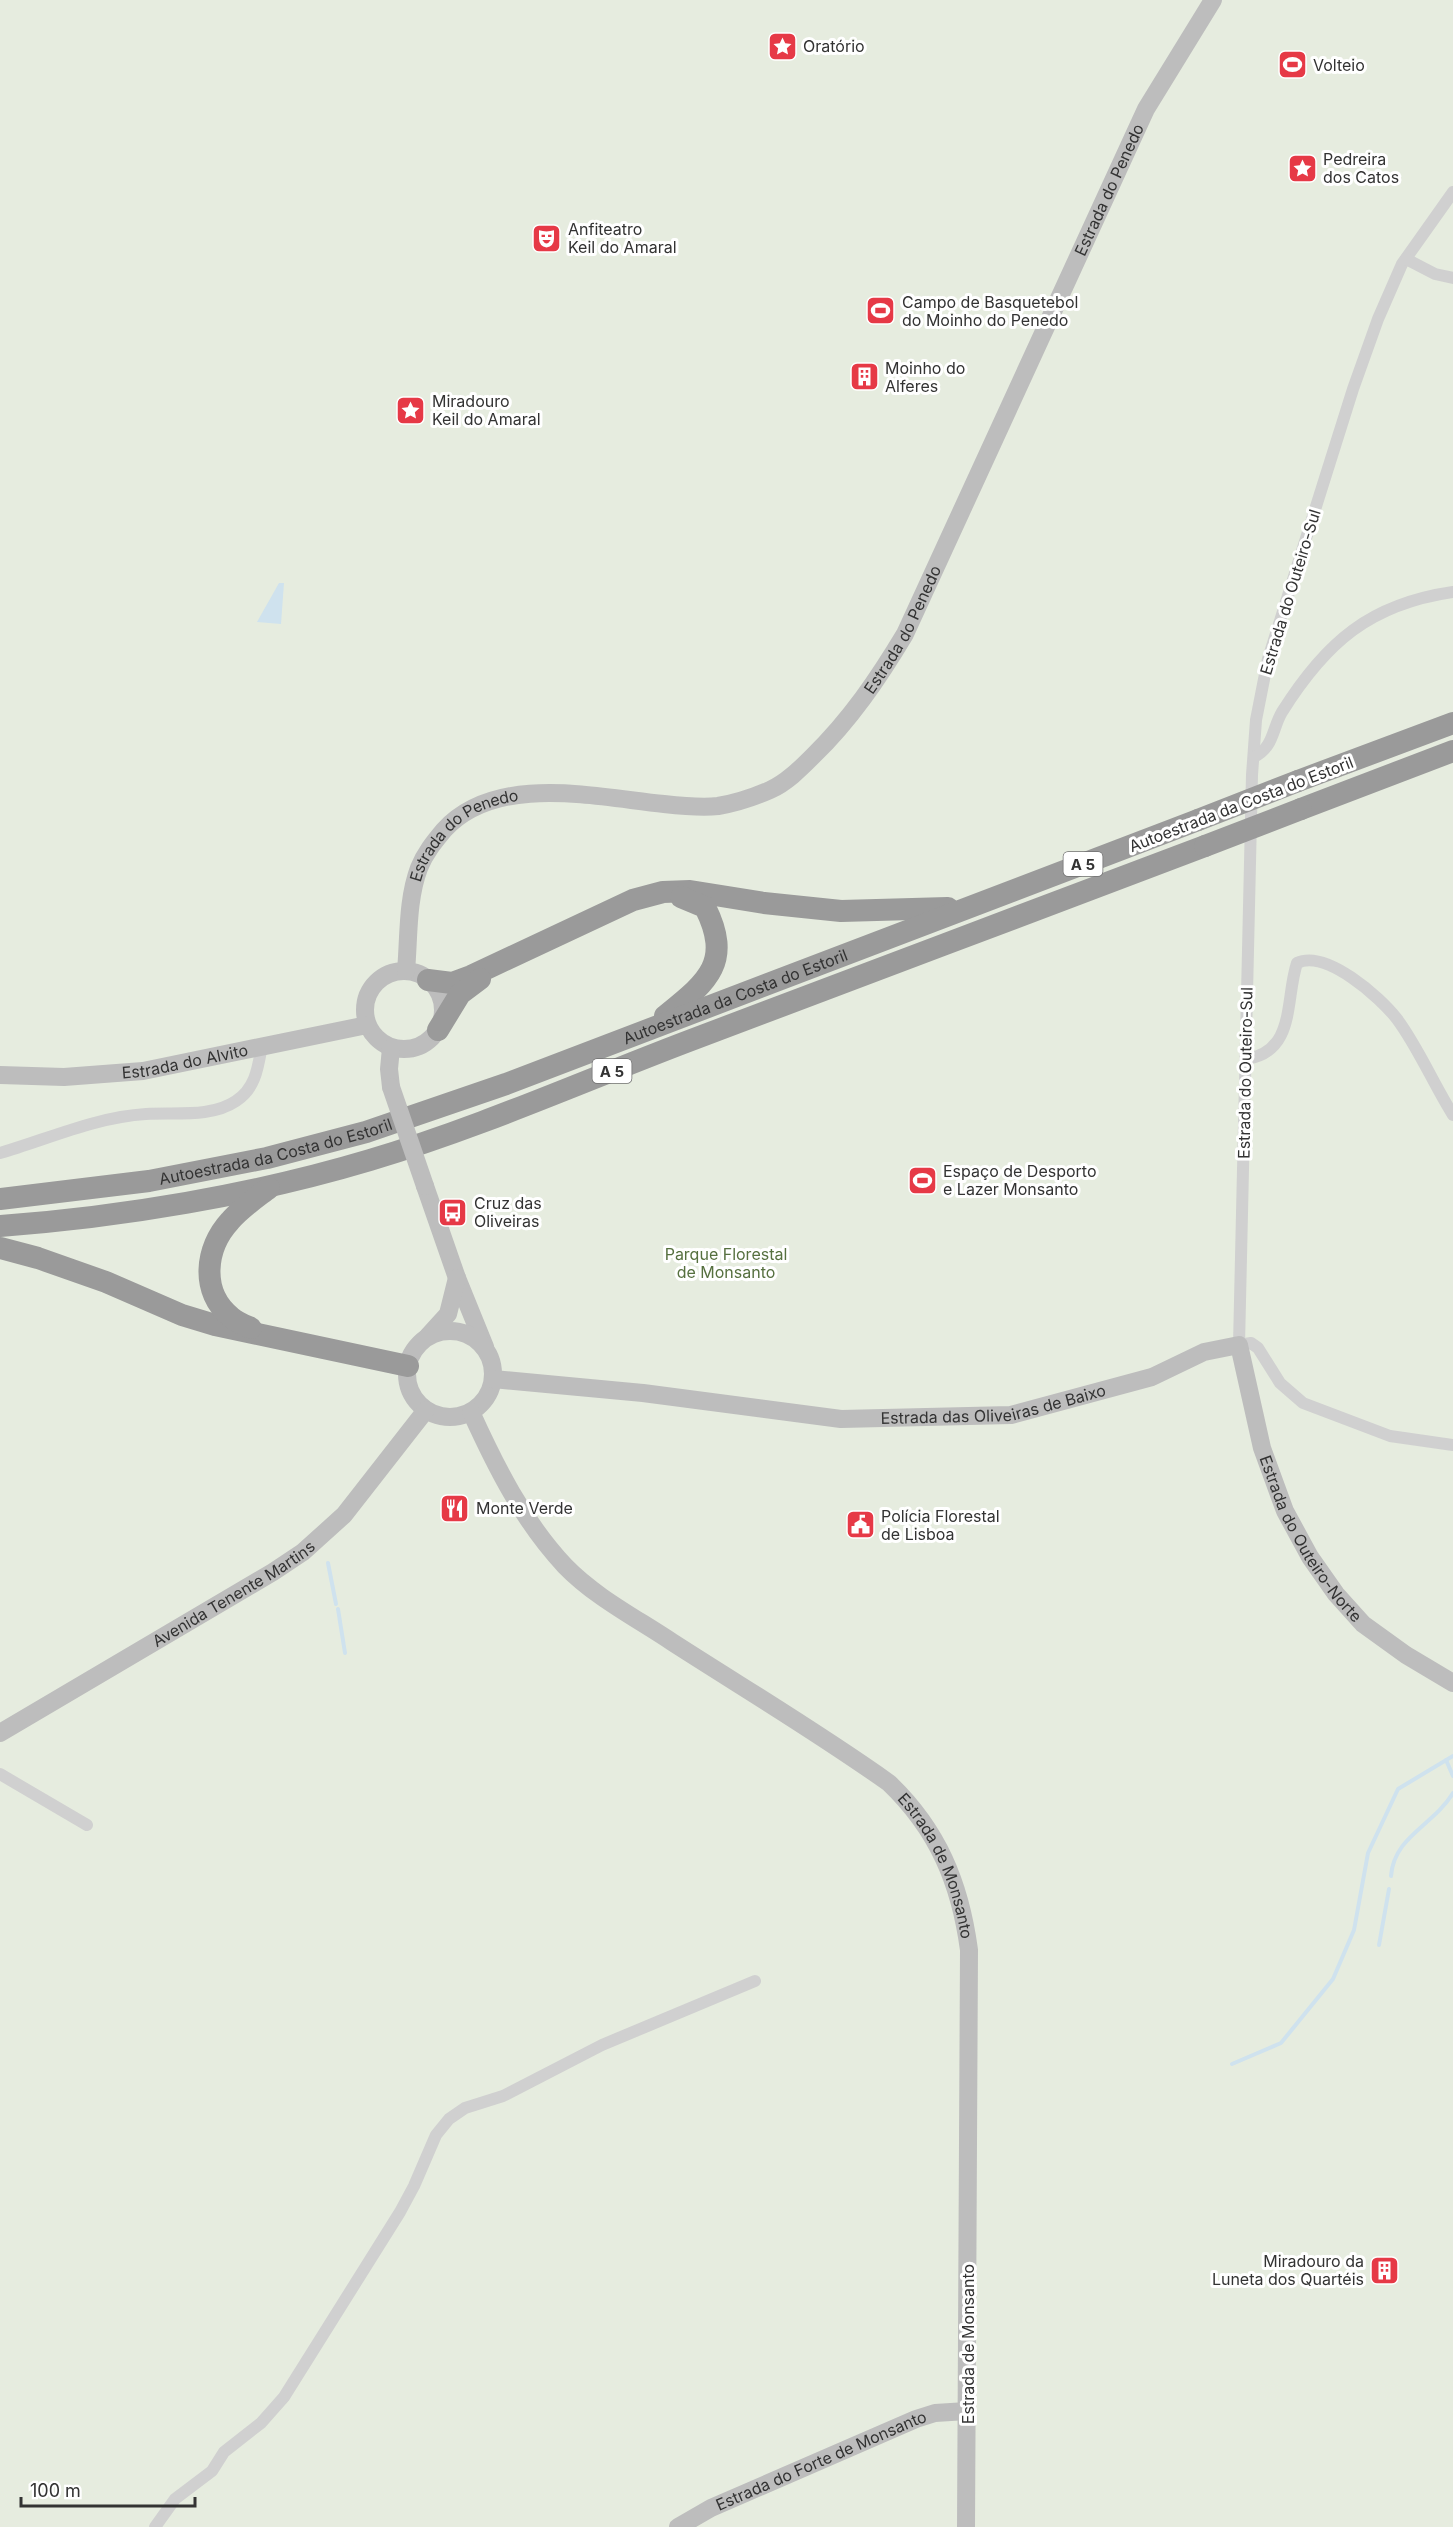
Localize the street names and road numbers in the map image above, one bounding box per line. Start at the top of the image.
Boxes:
street label: Estrada do Penedo [1070,121,1148,259]
street label: Estrada do Outeiro-Sul [1255,507,1325,677]
street label: Estrada do Penedo [859,562,945,697]
street label: Autoestrada da Costa do Estoril [1126,752,1356,856]
street label: Estrada do Penedo [405,785,520,884]
road number: A 5 [1064,852,1102,876]
street label: Autoestrada da Costa do Estoril [620,945,850,1048]
street label: Estrada do Outeiro-Sul [1234,987,1256,1159]
street label: Estrada do Alvito [121,1040,250,1083]
road number: A 5 [592,1059,632,1083]
street label: Autoestrada da Costa do Estoril [157,1114,395,1189]
street label: Estrada das Oliveiras de Baixo [880,1380,1108,1428]
street label: Estrada do Outeiro-Norte [1255,1452,1366,1626]
street label: Avenida Tenente Martins [149,1536,319,1651]
street label: Estrada de Monsanto [894,1789,977,1940]
street label: Estrada de Monsanto [958,2264,978,2424]
street label: Estrada do Forte de Monsanto [713,2406,929,2515]

